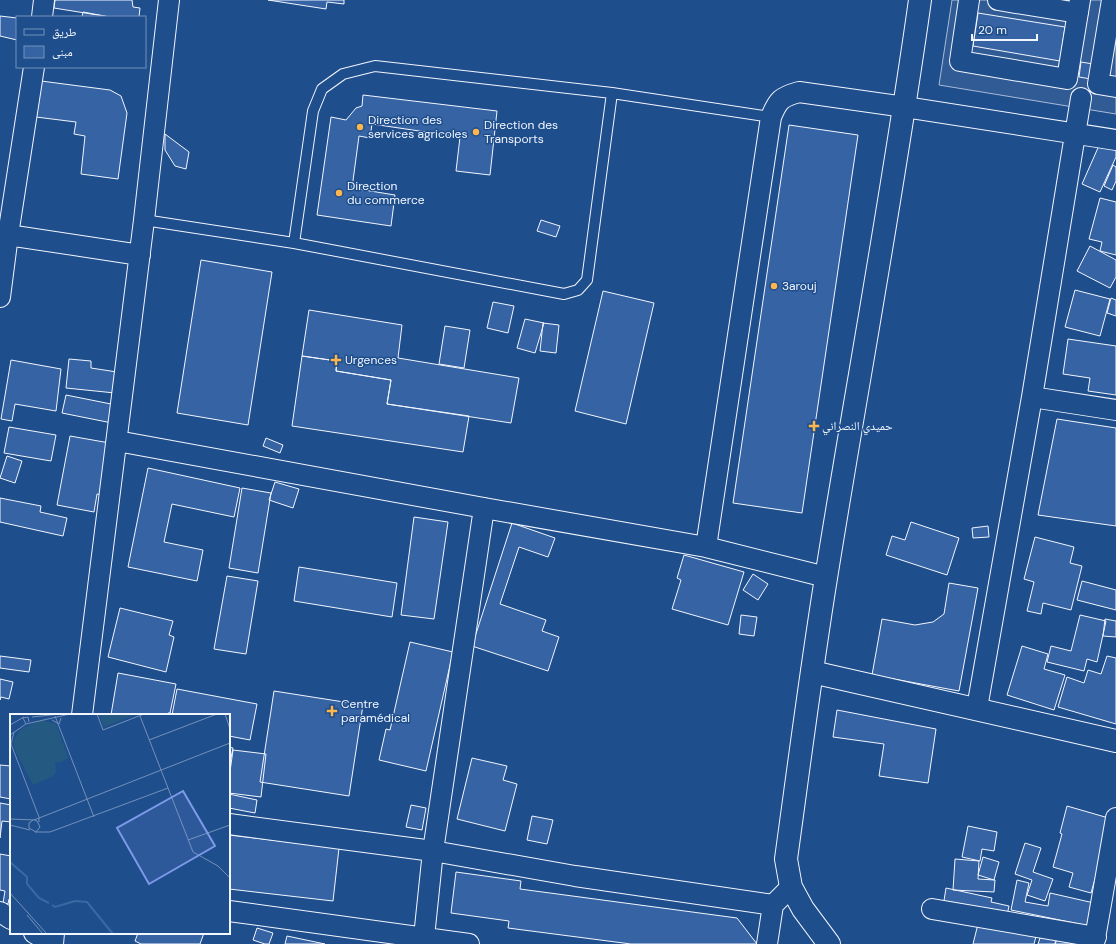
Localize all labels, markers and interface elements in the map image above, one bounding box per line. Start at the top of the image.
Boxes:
legend [16,16,146,68]
scale bar [972,16,1037,42]
text: 20 m [978,22,1007,38]
text: طريق [52,24,77,40]
text: مبنى [52,44,73,60]
place label: Direction des services agricoles [368,112,467,142]
place label: Direction des Transports [484,117,558,147]
marker: Direction des services agricoles [355,122,365,132]
marker: Direction des Transports [471,127,481,137]
place label: Direction du commerce [347,178,425,208]
marker: Direction du commerce [334,188,344,198]
place label: 3arouj [782,278,817,294]
marker: 3arouj [769,281,779,291]
place label: Urgences [345,352,397,368]
marker: Urgences [330,354,342,366]
place label: حميدي النصراني [822,418,893,436]
marker: حميدي النصراني [809,421,819,431]
place label: Centre paramédical [341,696,410,726]
marker: Centre paramédical [326,705,338,717]
inset map [10,714,230,934]

